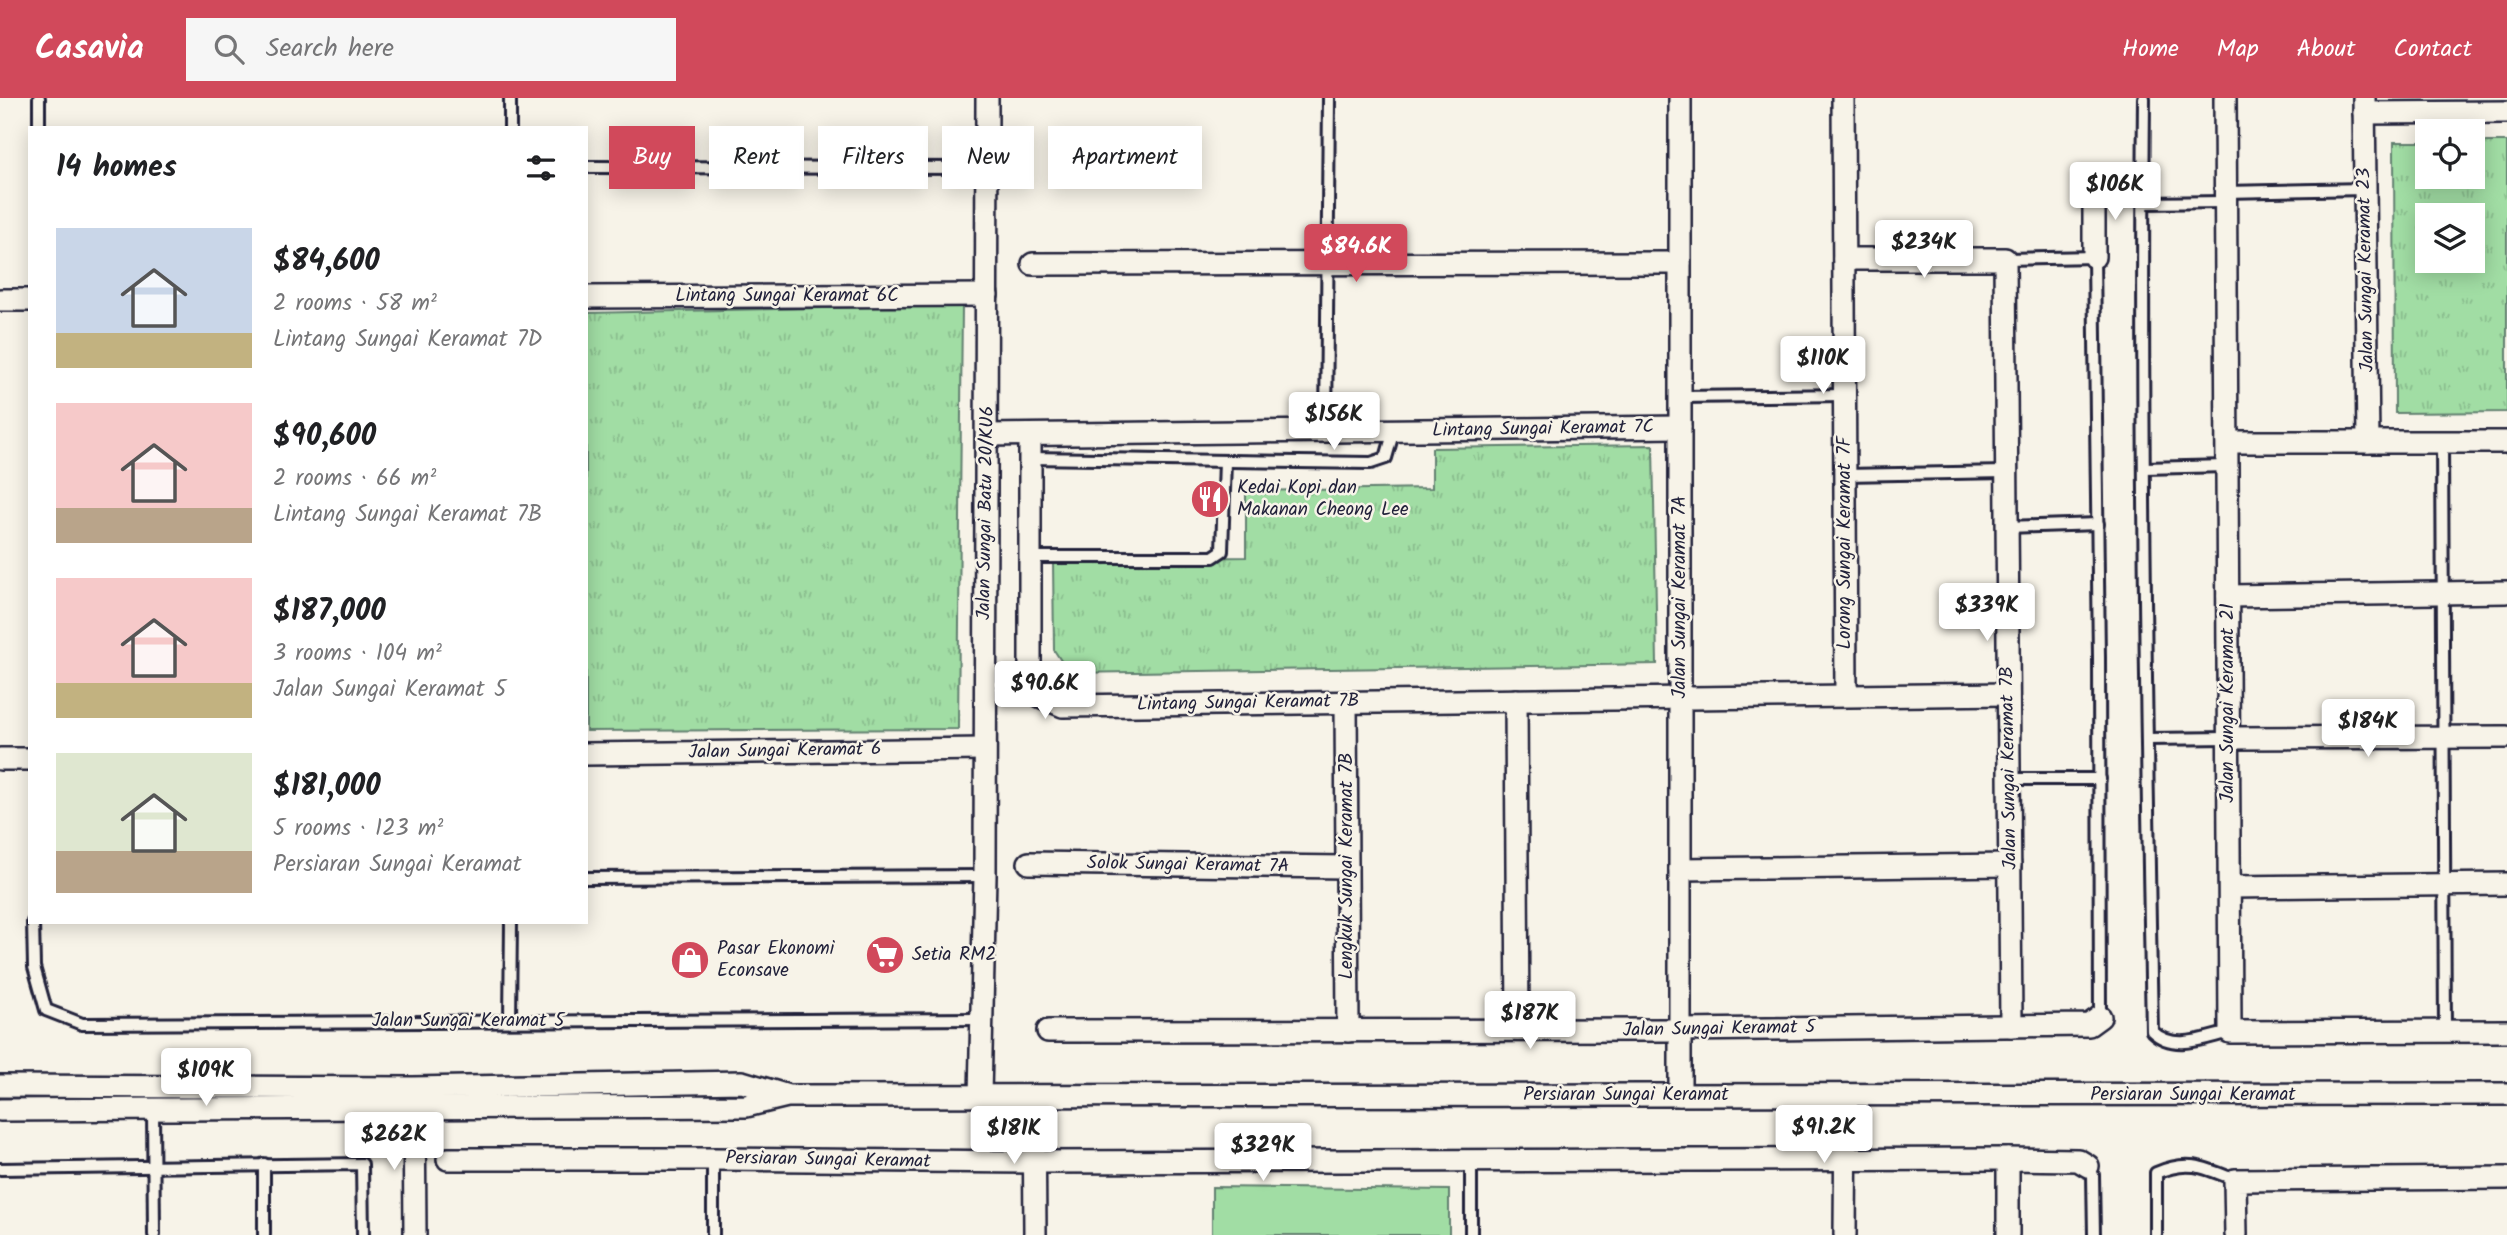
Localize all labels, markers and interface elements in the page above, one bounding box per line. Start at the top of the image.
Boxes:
search box [186,18,676,81]
text: Casavia [35,23,144,76]
text: Search here [266,28,394,70]
icon: search [210,30,248,68]
text: Home [2122,30,2179,69]
text: Map [2217,30,2259,69]
text: About [2297,30,2355,69]
text: Contact [2393,30,2472,69]
map controls [2415,119,2485,273]
button: locate [2415,119,2485,189]
chip: Buy [609,126,695,189]
chip: Rent [709,126,804,189]
chip: Filters [818,126,928,189]
chip: New [942,126,1034,189]
chip: Apartment [1048,126,1202,189]
text: 14 homes [56,144,177,192]
icon: filters [522,149,560,187]
pin: $106K [2066,162,2164,222]
text: $106K [2086,167,2144,203]
street label: Jalan Sungai Keramat 23 [2349,167,2383,372]
button: layers [2415,203,2485,273]
pin: $234K [1875,220,1973,280]
pin: $84.6K [1299,225,1413,284]
text: $234K [1891,225,1957,261]
text: $84.6K [1320,229,1392,265]
text: $84,600 [273,238,380,286]
icon: home [112,256,196,340]
street label: Lintang Sungai Keramat 6C [675,281,899,311]
text: 2 rooms · 58 m² [273,286,437,322]
text: Lintang Sungai Keramat 7D [273,322,542,358]
pin: $110K [1774,336,1872,396]
text: $110K [1796,341,1850,377]
pin: $156K [1285,392,1383,452]
text: $156K [1305,397,1363,433]
street label: Jalan Sungai Batu 20/KU6 [969,406,1003,620]
street label: Lintang Sungai Keramat 7C [1432,412,1654,446]
text: $90,600 [273,413,376,461]
icon: home [112,431,196,515]
street label: Lorong Sungai Keramat 7F [1830,435,1860,649]
text: 2 rooms · 66 m² [273,461,436,497]
place label: Kedai Kopi dan Makanan Cheong Lee [1237,473,1409,525]
restaurant icon: Kedai Kopi dan Makanan Cheong Lee [1189,478,1231,520]
street label: Jalan Sungai Keramat 7A [1665,496,1695,698]
text: Lintang Sungai Keramat 7B [273,497,542,533]
pin: $339K [1938,584,2036,643]
text: $187,000 [273,588,386,636]
text: $339K [1955,588,2019,624]
street label: Jalan Sungai Keramat 21 [2213,603,2243,803]
icon: home [112,606,196,690]
text: 3 rooms · 104 m² [273,636,442,672]
pin: $90.6K [988,662,1102,721]
text: $90.6K [1011,666,1079,702]
street label: Jalan Sungai Keramat 7B [1992,666,2026,870]
text: Jalan Sungai Keramat 5 [273,672,506,708]
street label: Lintang Sungai Keramat 7B [1137,686,1359,720]
pin: $184K [2319,700,2417,759]
text: $184K [2338,704,2398,740]
street label: Jalan Sungai Keramat 6 [688,734,882,768]
street label: Lengkuk Sungai Keramat 7B [1332,753,1362,979]
text: $181,000 [273,763,381,811]
icon: home [112,781,196,865]
text: 5 rooms · 123 m² [273,811,443,847]
text: Persiaran Sungai Keramat [273,847,522,883]
street label: Solok Sungai Keramat 7A [1087,848,1289,882]
place label: Pasar Ekonomi Econsave [717,934,836,986]
supermarket icon: Setia RM2 [864,934,906,976]
shop icon: Pasar Ekonomi Econsave [669,939,711,981]
place label: Setia RM2 [912,940,996,970]
pin: $187K [1481,992,1579,1051]
text: $187K [1501,996,1559,1032]
street label: Jalan Sungai Keramat 5 [372,1006,566,1036]
street label: Jalan Sungai Keramat 5 [1622,1012,1817,1046]
pin: $109K [157,1048,255,1108]
text: $109K [177,1053,235,1089]
street label: Persiaran Sungai Keramat [1523,1080,1729,1110]
street label: Persiaran Sungai Keramat [2090,1080,2296,1110]
pin: $91.2K [1767,1105,1881,1165]
pin: $181K [965,1107,1063,1166]
text: $91.2K [1792,1110,1856,1146]
text: $181K [987,1111,1041,1147]
pin: $262K [345,1112,443,1172]
text: $262K [361,1117,427,1153]
pin: $329K [1214,1124,1312,1183]
text: $329K [1230,1128,1296,1164]
street label: Persiaran Sungai Keramat [725,1143,932,1177]

